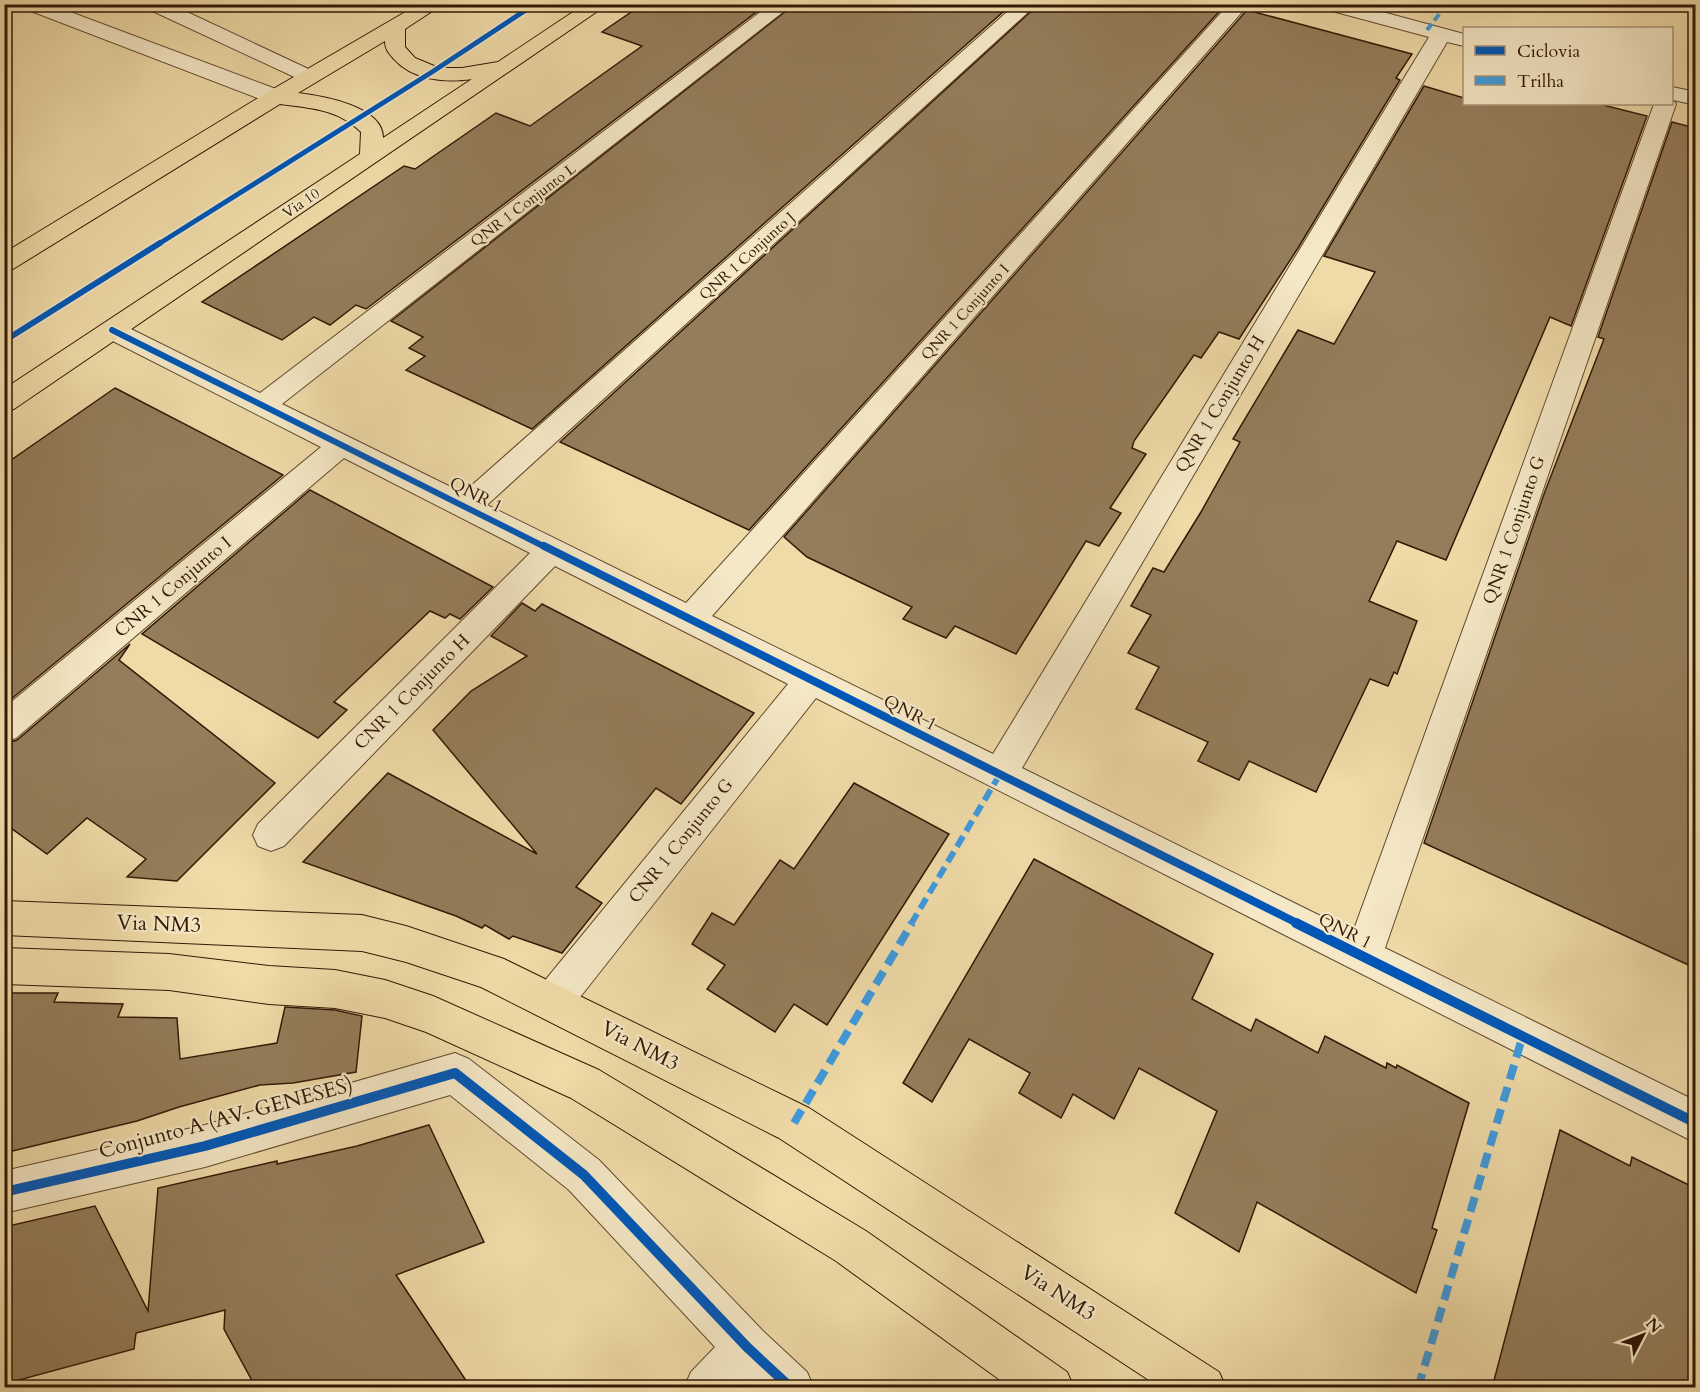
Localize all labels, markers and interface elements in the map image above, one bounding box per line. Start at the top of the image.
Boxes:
legend [1463,27,1673,105]
text: Ciclovia [1517,39,1581,64]
text: Trilha [1517,69,1564,94]
street label: QNR 1 Conjunto L [466,158,580,251]
street label: Via 10 [278,183,324,223]
street label: QNR 1 Conjunto J [695,207,799,305]
street label: QNR 1 Conjunto I [916,260,1014,364]
street label: QNR 1 Conjunto H [1169,331,1271,477]
street label: QNR 1 Conjunto G [1477,452,1551,608]
street label: QNR 1 [445,471,507,519]
street label: CNR 1 Conjunto I [109,531,237,643]
street label: CNR 1 Conjunto H [348,628,476,756]
street label: QNR 1 [879,689,941,737]
street label: CNR 1 Conjunto G [623,773,739,909]
street label: QNR 1 [1314,907,1376,955]
street label: Via NM3 [116,908,202,940]
street label: Via NM3 [596,1014,684,1078]
street label: Conjunto A (AV. GENESES) [96,1070,356,1166]
street label: Via NM3 [1015,1258,1101,1328]
north arrow [1613,1305,1673,1365]
text: N [1641,1313,1666,1338]

